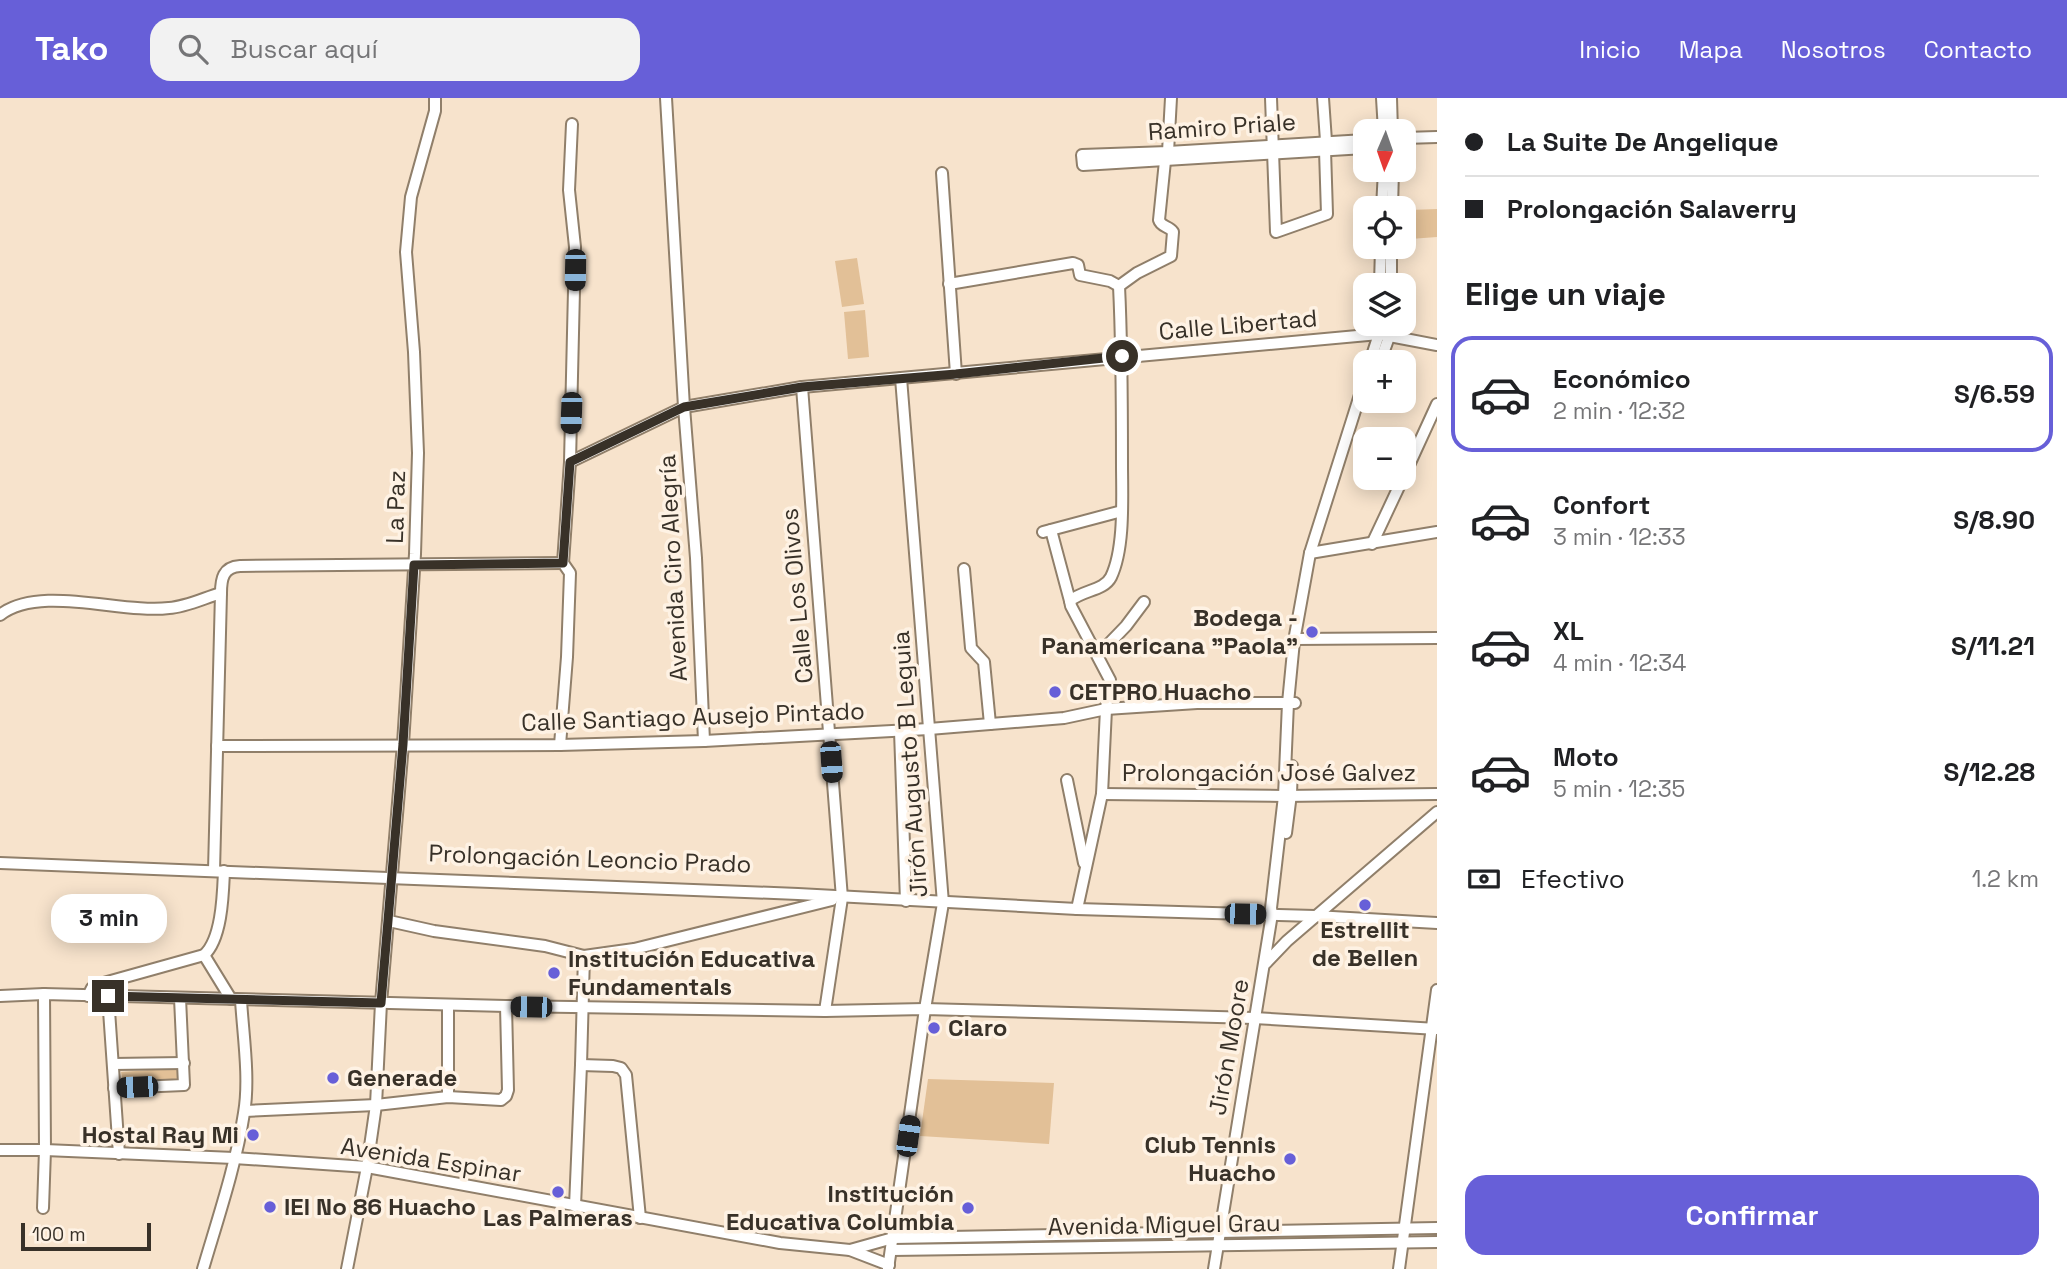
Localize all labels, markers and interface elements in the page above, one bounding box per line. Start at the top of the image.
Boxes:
search box [150,18,640,81]
text: Tako [35,28,108,70]
icon: search [174,30,212,68]
text: Buscar aquí [230,32,378,66]
text: Inicio [1579,34,1641,65]
text: Mapa [1679,34,1743,65]
text: Nosotros [1781,34,1886,65]
text: Contacto [1924,34,2032,65]
street label: Ramiro Priale [1147,106,1297,147]
north arrow [1353,119,1416,182]
map controls [1353,119,1416,490]
text: La Suite De Angelique [1507,125,1779,159]
text: Prolongación Salaverry [1507,192,1797,226]
button: locate [1353,196,1416,259]
car [565,249,586,291]
button: layers [1353,273,1416,336]
text: Elige un viaje [1465,274,1666,314]
street label: Calle Libertad [1157,302,1318,347]
route start [1106,340,1138,372]
button: + [1353,350,1416,413]
text: Económico [1553,362,1691,396]
icon: car [1469,363,1532,426]
text: S/6.59 [1954,377,2035,411]
car [560,392,583,434]
text: 2 min · 12:32 [1553,396,1685,426]
button: − [1353,427,1416,490]
street label: Avenida Ciro Alegría [651,454,694,682]
street label: La Paz [379,470,412,544]
text: Confort [1553,488,1650,522]
icon: car [1469,489,1532,552]
text: S/8.90 [1953,503,2035,537]
street label: Calle Los Olivos [773,507,820,685]
text: 3 min · 12:33 [1553,522,1686,552]
place label: Bodega - Panamericana "Paola" [1041,602,1298,661]
text: XL [1553,614,1584,648]
icon: car [1469,615,1532,678]
marker: Bodega - Panamericana "Paola" [1304,624,1320,640]
text: S/11.21 [1951,629,2035,663]
street label: Jirón Augusto B Leguia [885,630,934,898]
text: 4 min · 12:34 [1553,648,1687,678]
place label: CETPRO Huacho [1069,676,1252,707]
marker: CETPRO Huacho [1047,684,1063,700]
street label: Calle Santiago Ausejo Pintado [521,695,865,738]
car [820,740,843,784]
text: Moto [1553,740,1619,774]
icon: car [1469,741,1532,804]
text: S/12.28 [1943,755,2035,789]
street label: Prolongación José Galvez [1122,757,1416,788]
text: 5 min · 12:35 [1553,774,1685,804]
street label: Prolongación Leoncio Prado [428,837,752,880]
icon: cash [1465,860,1503,898]
text: Efectivo [1521,862,1625,896]
text: 1.2 km [1972,864,2039,894]
callout: 3 min [50,894,166,944]
marker: Estrellit de Bellen [1357,897,1373,913]
text: 3 min [79,903,139,933]
car [1224,903,1267,925]
place label: Estrellit de Bellen [1312,914,1418,973]
place label: Institución Educativa Fundamentals [568,943,815,1002]
marker: Institución Educativa Fundamentals [546,965,562,981]
street label: Jirón Moore [1201,976,1256,1117]
route end [92,980,124,1012]
car [510,996,553,1018]
place label: Claro [948,1012,1007,1043]
marker: Claro [926,1020,942,1036]
place label: Generade [347,1062,457,1093]
marker: Generade [325,1070,341,1086]
car [116,1076,159,1098]
car [895,1114,922,1158]
place label: Hostal Ray Mi [82,1119,239,1150]
marker: Hostal Ray Mi [245,1127,261,1143]
place label: Club Tennis Huacho [1144,1129,1276,1188]
street label: Avenida Espinar [339,1130,524,1189]
marker: Club Tennis Huacho [1282,1151,1298,1167]
button: Confirmar [1465,1175,2039,1255]
place label: Institución Educativa Columbia [726,1178,954,1237]
marker: Las Palmeras [550,1184,566,1200]
place label: IEI No 86 Huacho [284,1191,476,1222]
marker: IEI No 86 Huacho [262,1199,278,1215]
marker: Institución Educativa Columbia [960,1200,976,1216]
place label: Las Palmeras [483,1202,633,1233]
street label: Avenida Miguel Grau [1047,1207,1281,1242]
scale bar [21,1220,150,1252]
text: 100 m [32,1222,86,1247]

